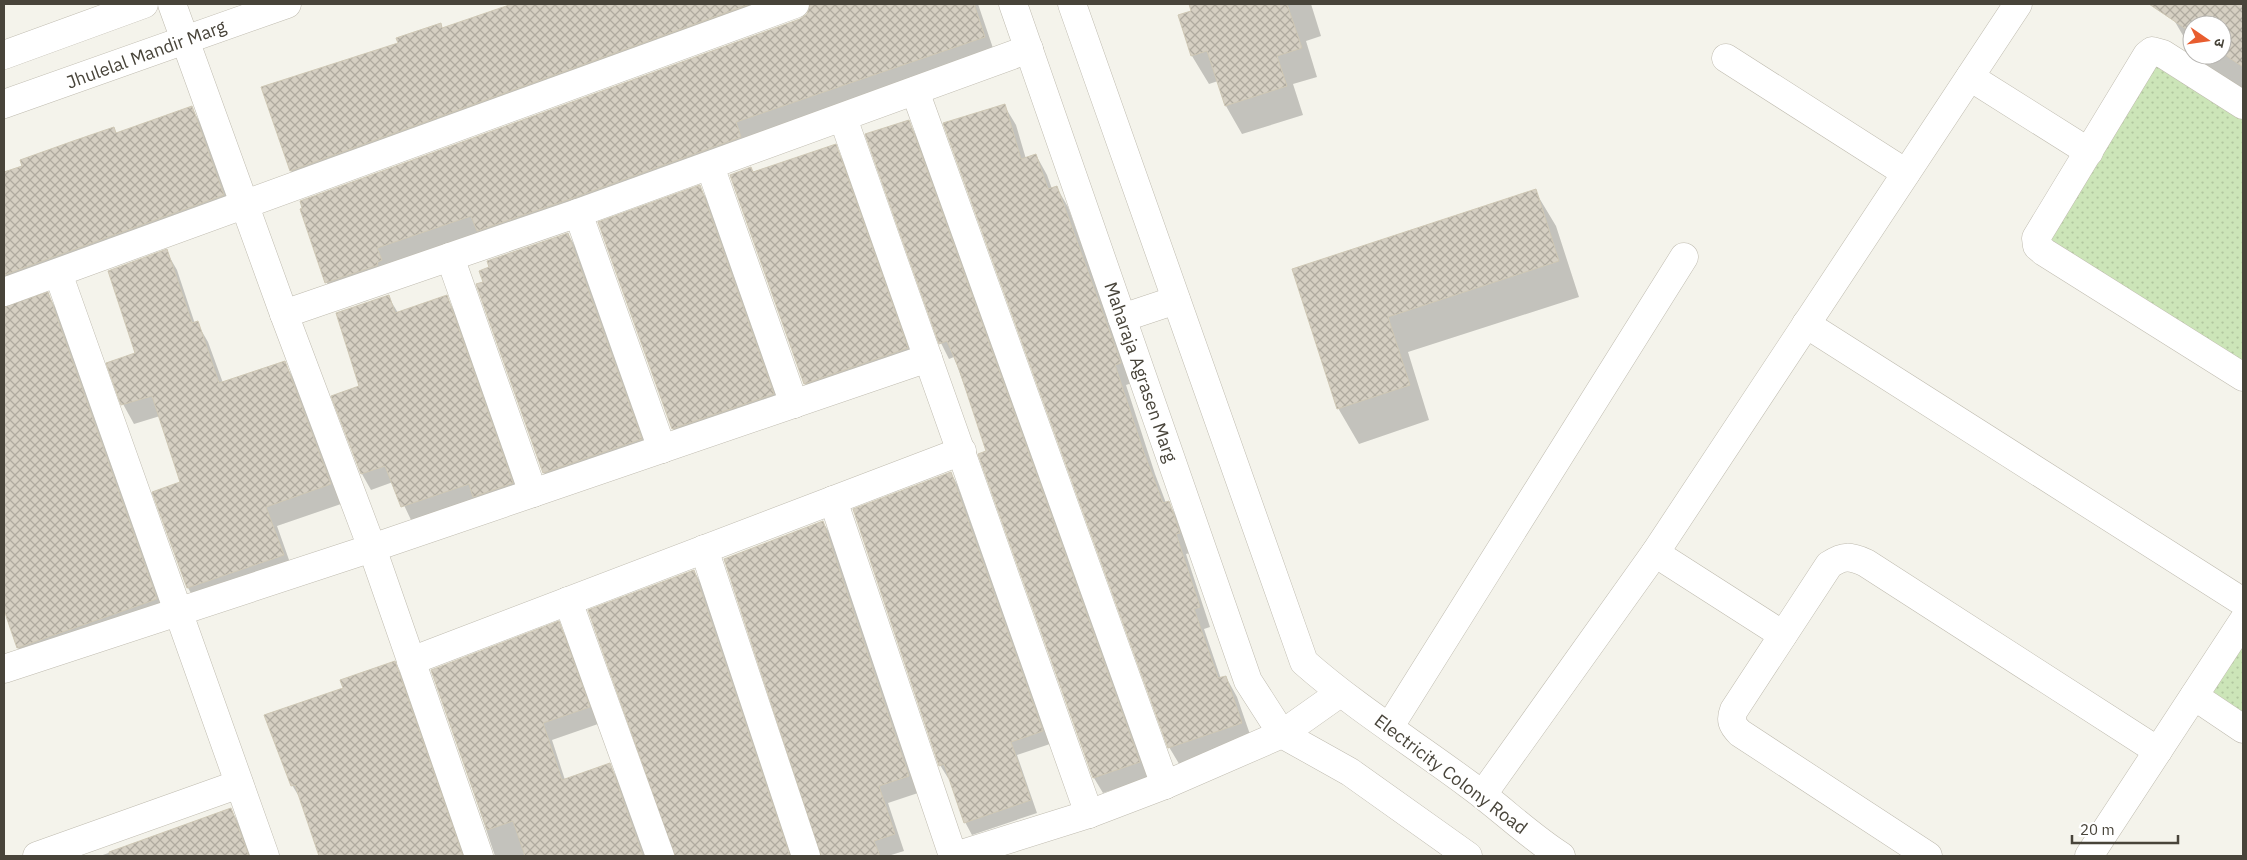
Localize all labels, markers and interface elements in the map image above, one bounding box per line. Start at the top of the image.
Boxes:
street label: Jhulelal Mandir Marg [63,14,229,94]
north arrow [2182,15,2232,65]
text: उ [2210,37,2229,50]
street label: Maharaja Agrasen Marg [1099,279,1183,465]
street label: Electricity Colony Road [1370,709,1532,839]
scale bar [2072,812,2178,844]
text: 20 m [2080,820,2115,839]

